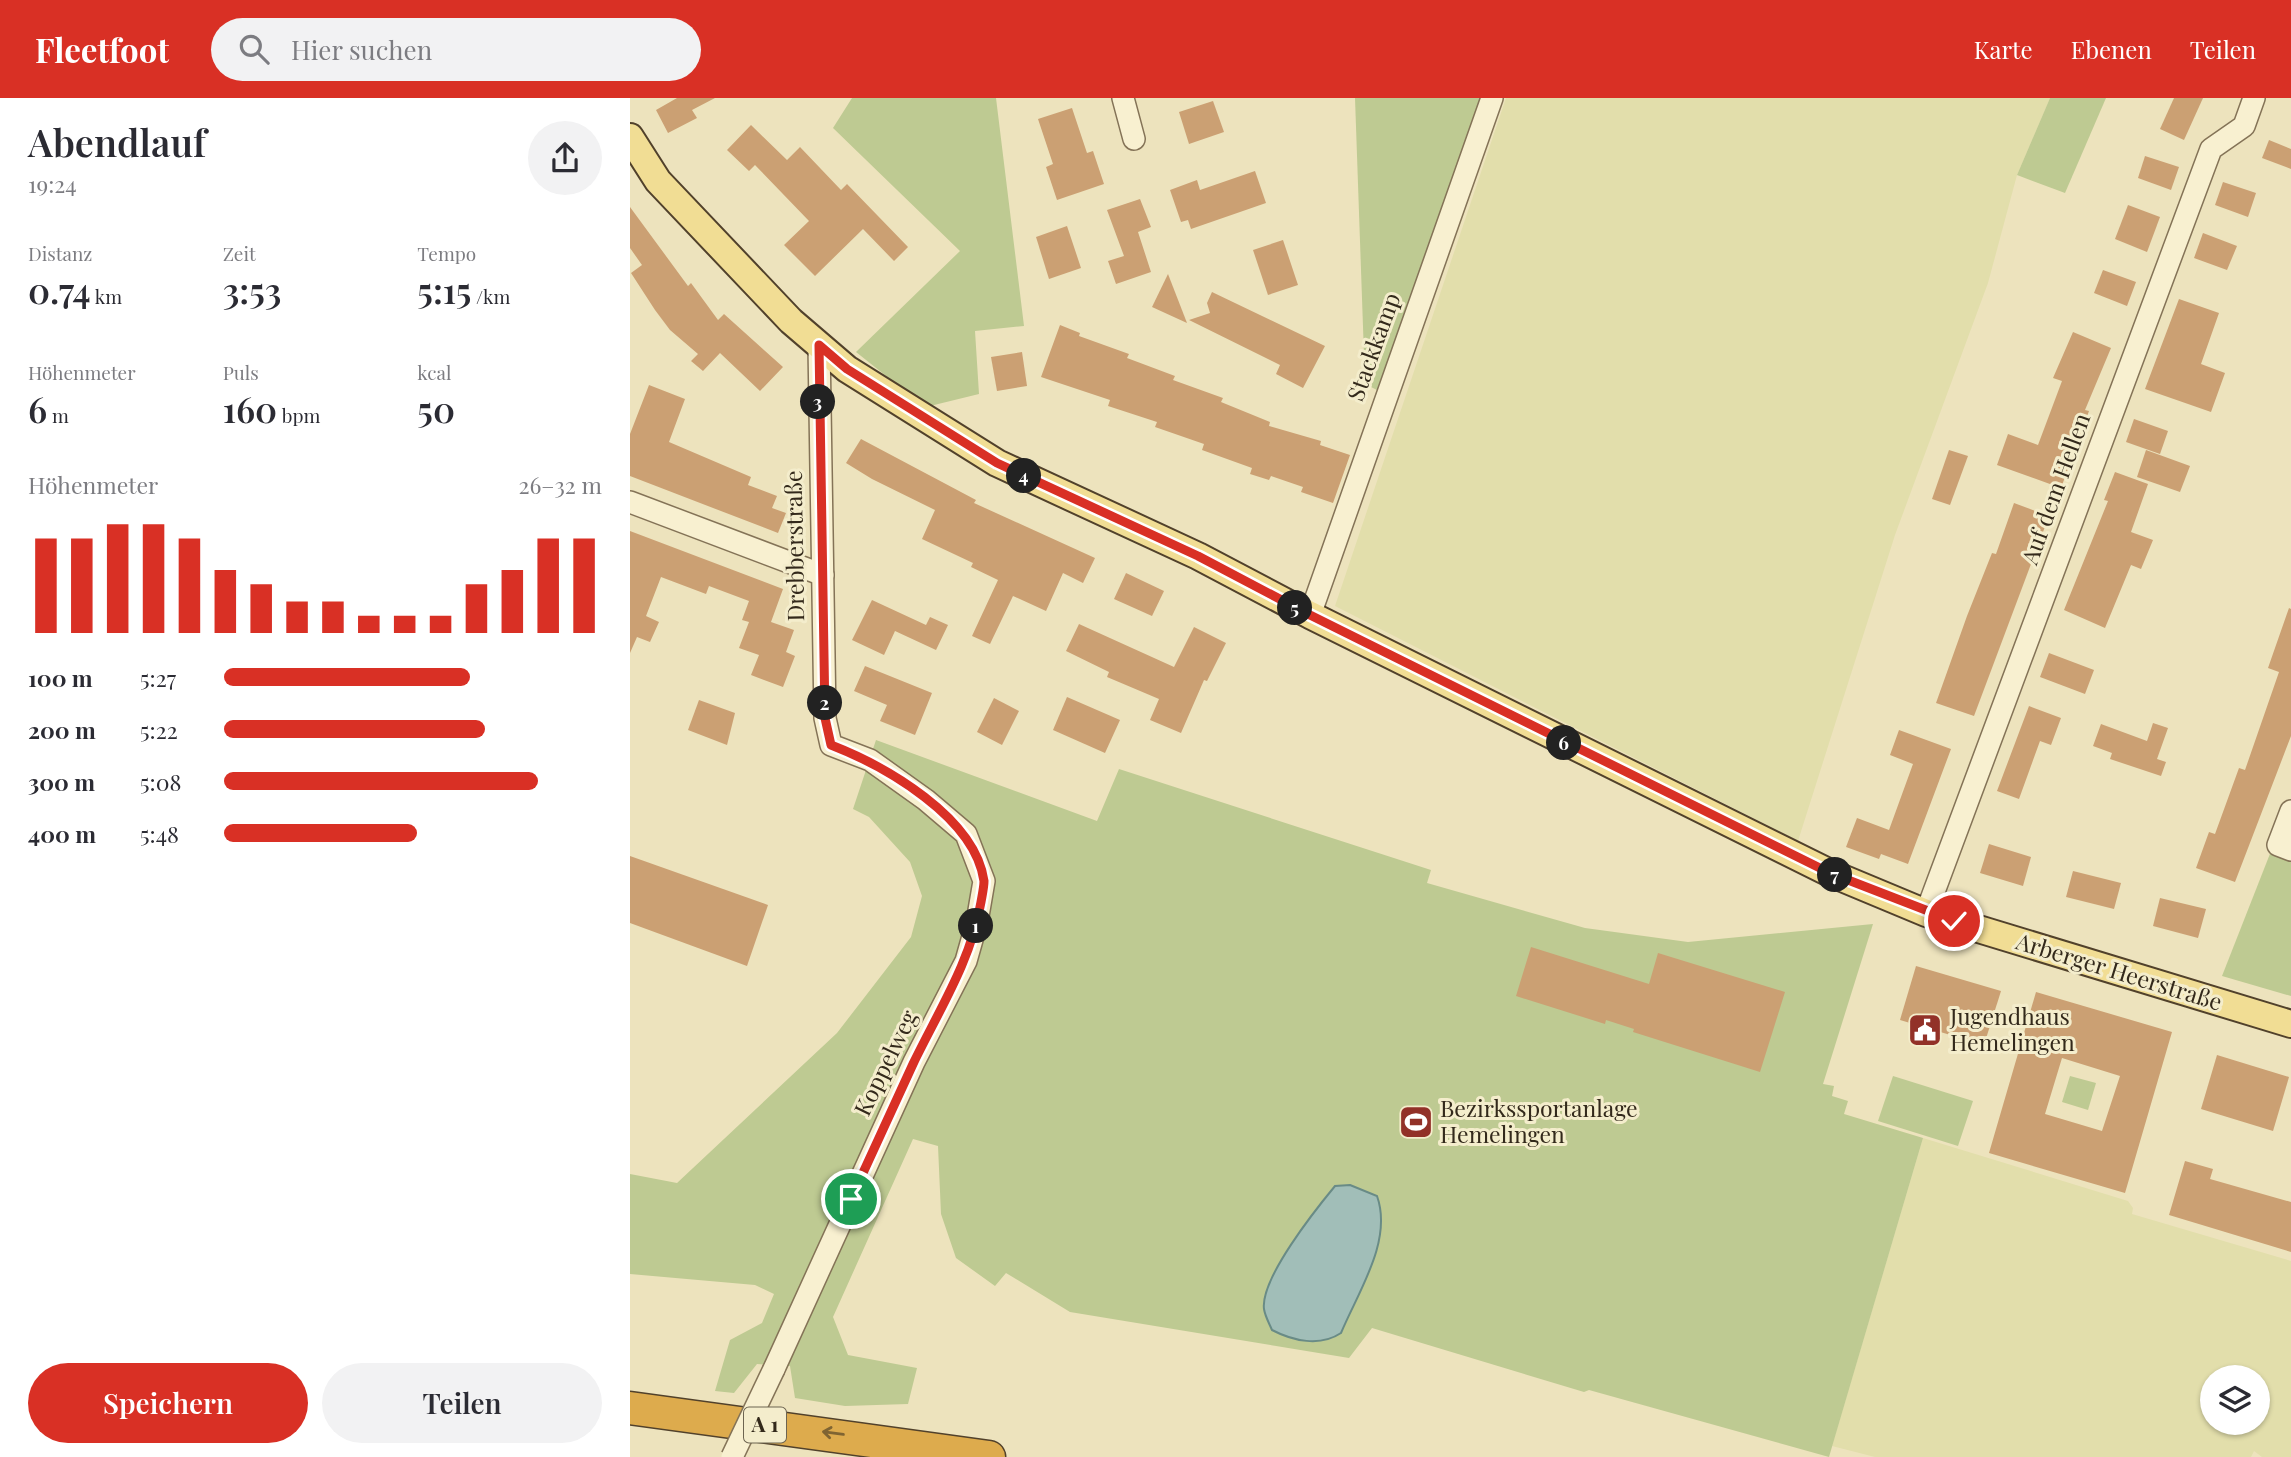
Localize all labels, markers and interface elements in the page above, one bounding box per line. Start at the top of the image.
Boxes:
search box [211,18,701,81]
text: Fleetfoot [35,27,169,71]
icon: search [235,30,273,68]
text: Hier suchen [291,32,432,67]
text: Karte [1974,33,2033,65]
text: Ebenen [2071,33,2152,65]
text: Teilen [2190,33,2256,65]
text: Abendlauf [28,116,206,167]
button: share [528,121,602,195]
text: 19:24 [28,168,77,199]
text: Distanz [28,240,92,266]
text: Zeit [223,240,256,266]
text: Tempo [417,240,476,266]
text: 0.74 [28,266,91,313]
text: 3:53 [223,266,281,313]
text: 5:15 [417,266,471,313]
text: km [91,283,122,309]
text: /km [471,283,510,309]
street label: Stackkamp [1339,288,1406,405]
text: Höhenmeter [28,359,136,385]
text: Puls [223,359,259,385]
text: kcal [417,359,451,385]
pin: 3 [800,384,836,420]
text: 6 [28,385,47,432]
text: 160 [223,385,277,432]
text: 50 [417,385,455,432]
text: 3 [813,388,822,414]
text: m [47,402,69,428]
text: bpm [277,402,320,428]
street label: Auf dem Hellen [2013,408,2096,569]
pin: 4 [1006,458,1042,494]
text: 4 [1018,462,1029,488]
text: Höhenmeter [28,469,158,500]
text: 26–32 m [518,469,602,500]
street label: Drebberstraße [777,470,810,622]
pin: 5 [1278,590,1312,626]
text: 5 [1290,594,1299,620]
text: 100 m [28,662,93,693]
text: 5:27 [140,662,176,693]
pin: 2 [808,686,842,720]
text: 2 [820,689,829,715]
text: 200 m [28,714,96,745]
text: 5:22 [140,714,178,745]
pin: 6 [1546,726,1581,760]
text: 6 [1558,729,1569,755]
text: 300 m [28,766,95,797]
text: 5:08 [140,766,181,797]
text: 400 m [28,818,96,849]
text: 5:48 [140,818,179,849]
pin: 7 [1818,858,1852,892]
text: 7 [1830,861,1839,887]
pin [1924,891,1984,951]
icon: check [1935,902,1973,940]
pin: 1 [958,908,994,944]
text: 1 [972,912,979,938]
street label: Arberger Heerstraße [2012,924,2226,1017]
place label: Jugendhaus Hemelingen [1949,1000,2075,1057]
street label: Koppelweg [846,1004,924,1120]
public building icon: Jugendhaus Hemelingen [1906,1011,1944,1049]
place label: Bezirkssportanlage Hemelingen [1440,1092,1638,1149]
sports icon: Bezirkssportanlage Hemelingen [1397,1103,1435,1141]
pin [821,1169,881,1229]
icon: arrive [832,1180,870,1218]
button: Speichern [28,1363,308,1443]
button: Teilen [322,1363,602,1443]
map controls [2200,1365,2270,1435]
button: layers [2200,1365,2270,1435]
road number: A 1 [744,1408,786,1442]
one-way arrow [822,1427,845,1440]

